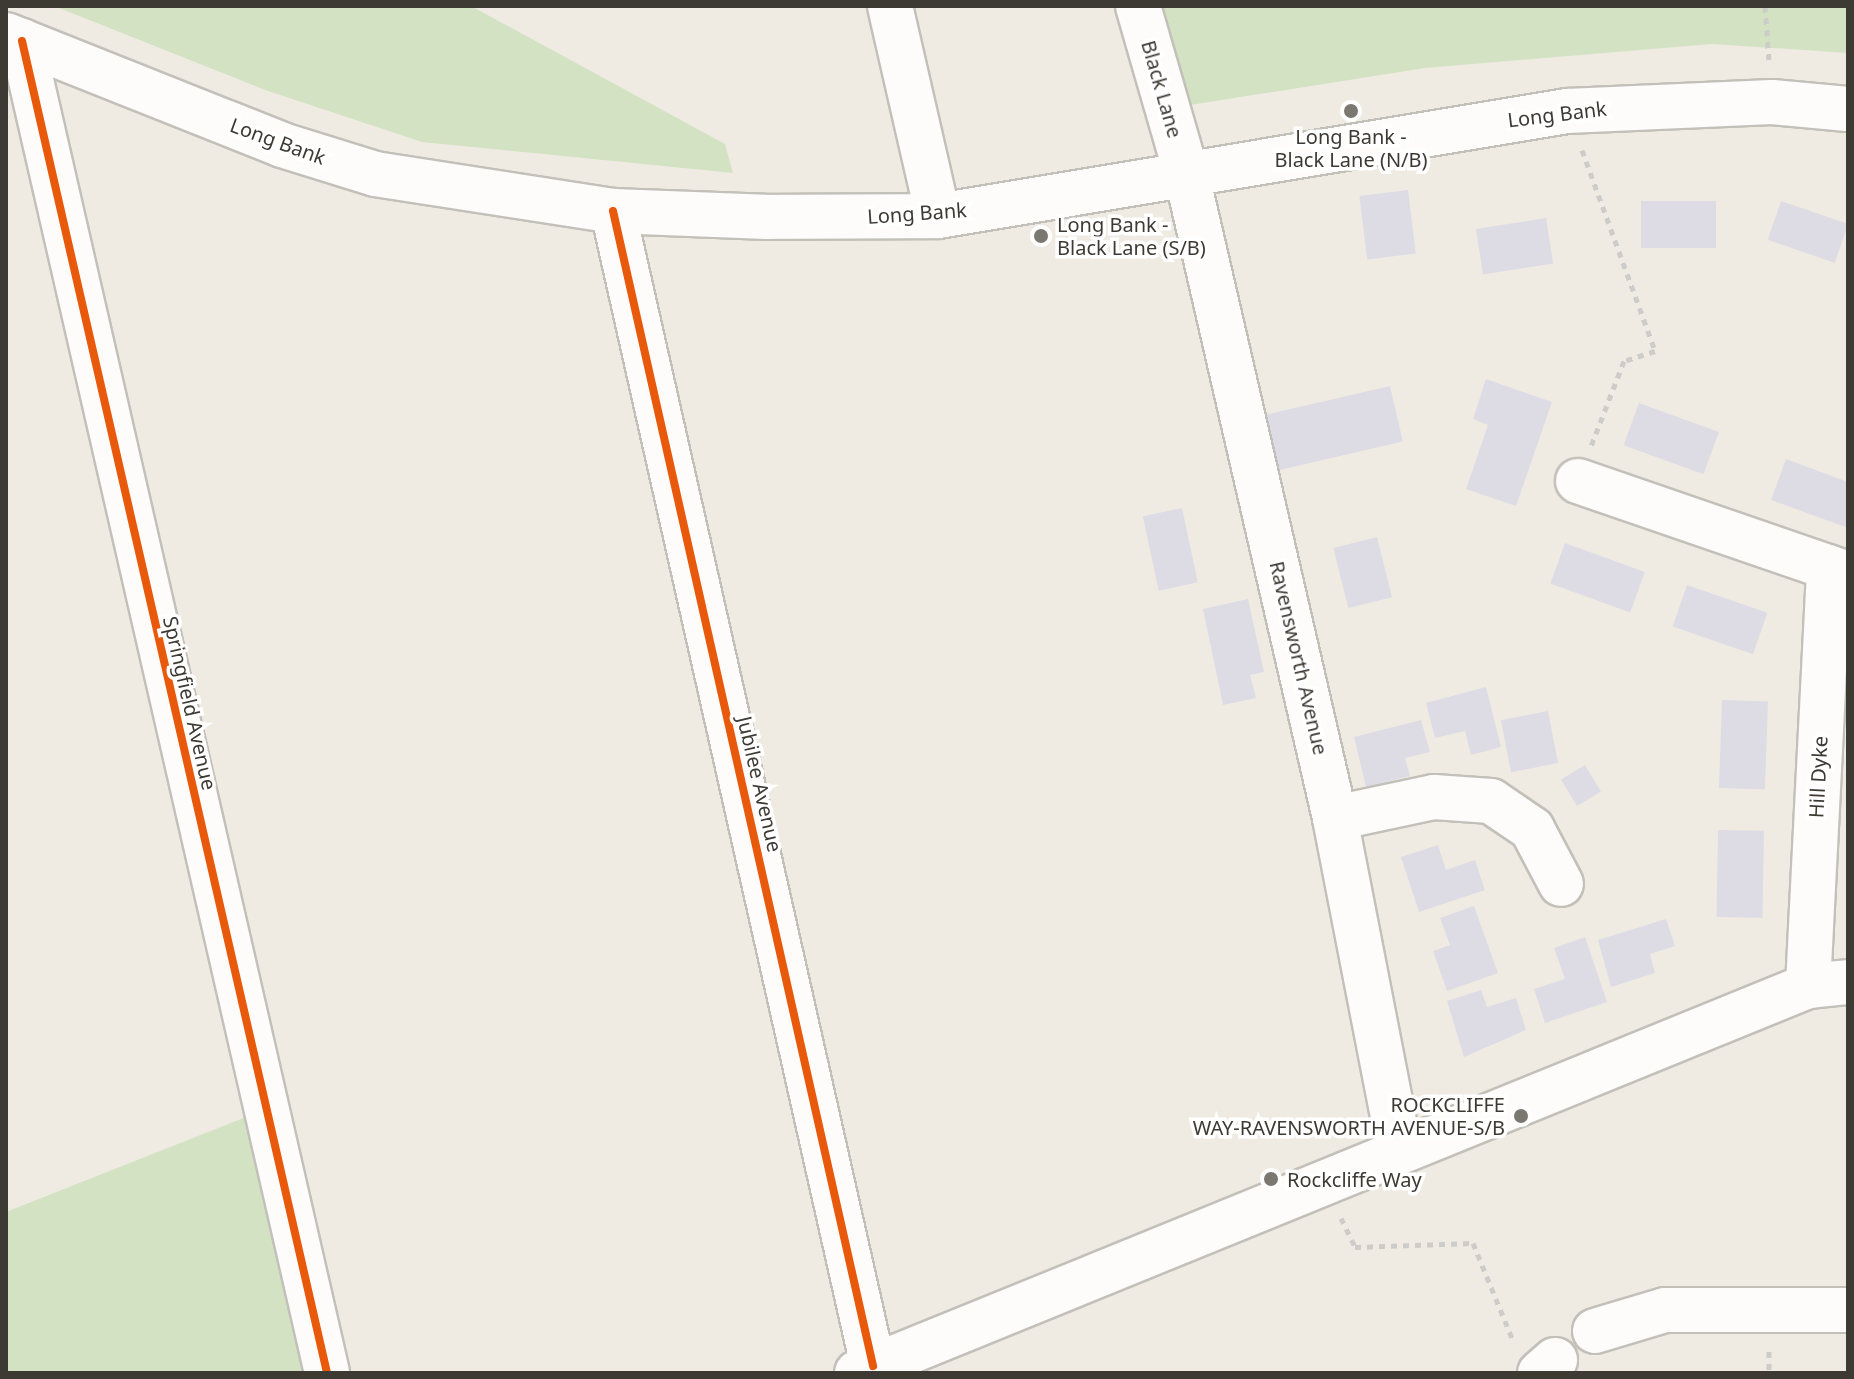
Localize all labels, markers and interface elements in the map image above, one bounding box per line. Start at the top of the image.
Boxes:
street label: Black Lane [1137,38,1187,140]
street label: Long Bank [1506,96,1608,132]
marker: Long Bank - Black Lane (N/B) [1342,102,1360,120]
street label: Long Bank [227,113,329,169]
place label: Long Bank - Black Lane (N/B) [1274,124,1428,171]
street label: Long Bank [866,198,968,228]
place label: Long Bank - Black Lane (S/B) [1057,212,1206,259]
marker: Long Bank - Black Lane (S/B) [1032,227,1050,245]
street label: Ravensworth Avenue [1265,559,1333,757]
street label: Springfield Avenue [158,614,222,792]
street label: Jubilee Avenue [733,714,787,854]
street label: Hill Dyke [1804,735,1832,819]
place label: ROCKCLIFFE WAY-RAVENSWORTH AVENUE-S/B [1193,1092,1505,1139]
marker: ROCKCLIFFE WAY-RAVENSWORTH AVENUE-S/B [1512,1107,1530,1125]
place label: Rockcliffe Way [1287,1167,1422,1191]
marker: Rockcliffe Way [1262,1170,1280,1188]

